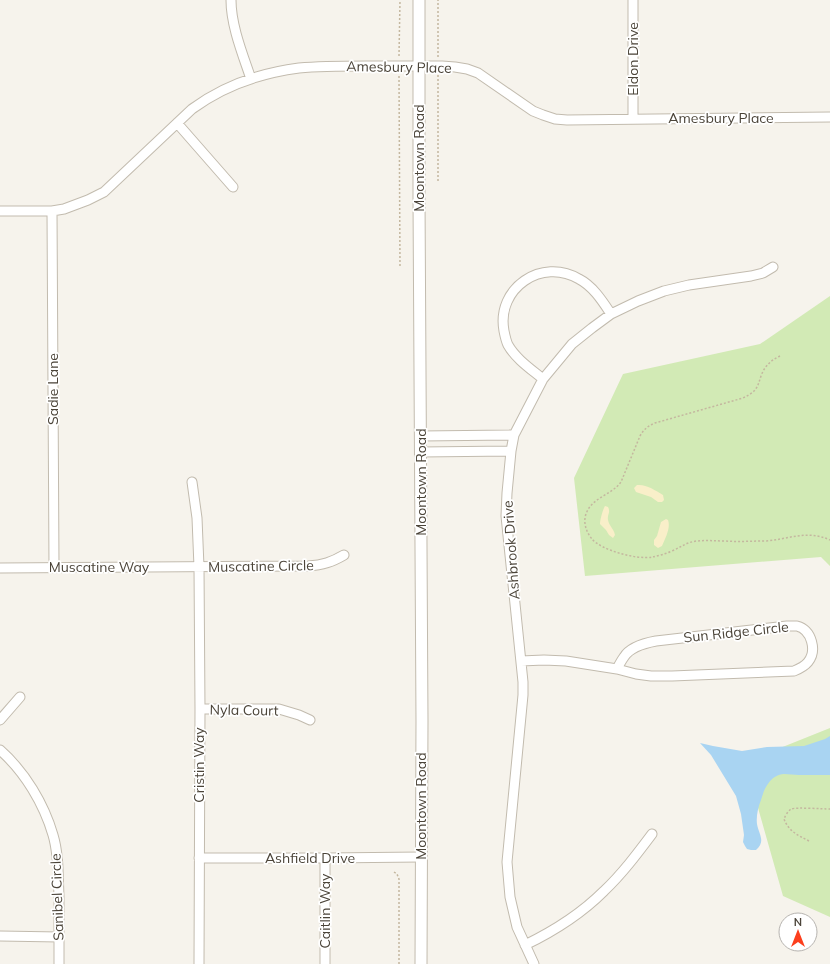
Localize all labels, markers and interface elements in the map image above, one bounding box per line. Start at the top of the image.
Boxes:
street label: Eldon Drive [624,22,642,96]
street label: Amesbury Place [346,57,452,77]
street label: Moontown Road [410,104,428,212]
street label: Amesbury Place [668,109,774,127]
street label: Sadie Lane [44,353,62,425]
street label: Moontown Road [412,428,430,536]
street label: Ashbrook Drive [499,500,523,600]
street label: Muscatine Circle [208,556,314,576]
street label: Muscatine Way [49,558,150,576]
street label: Sun Ridge Circle [683,618,789,646]
street label: Nyla Court [209,700,279,720]
street label: Cristin Way [190,727,208,803]
street label: Moontown Road [412,752,430,860]
street label: Ashfield Drive [265,849,355,867]
street label: Sanibel Circle [46,853,68,941]
street label: Caitlin Way [316,873,334,949]
north arrow [778,912,818,952]
text: N [794,915,802,929]

